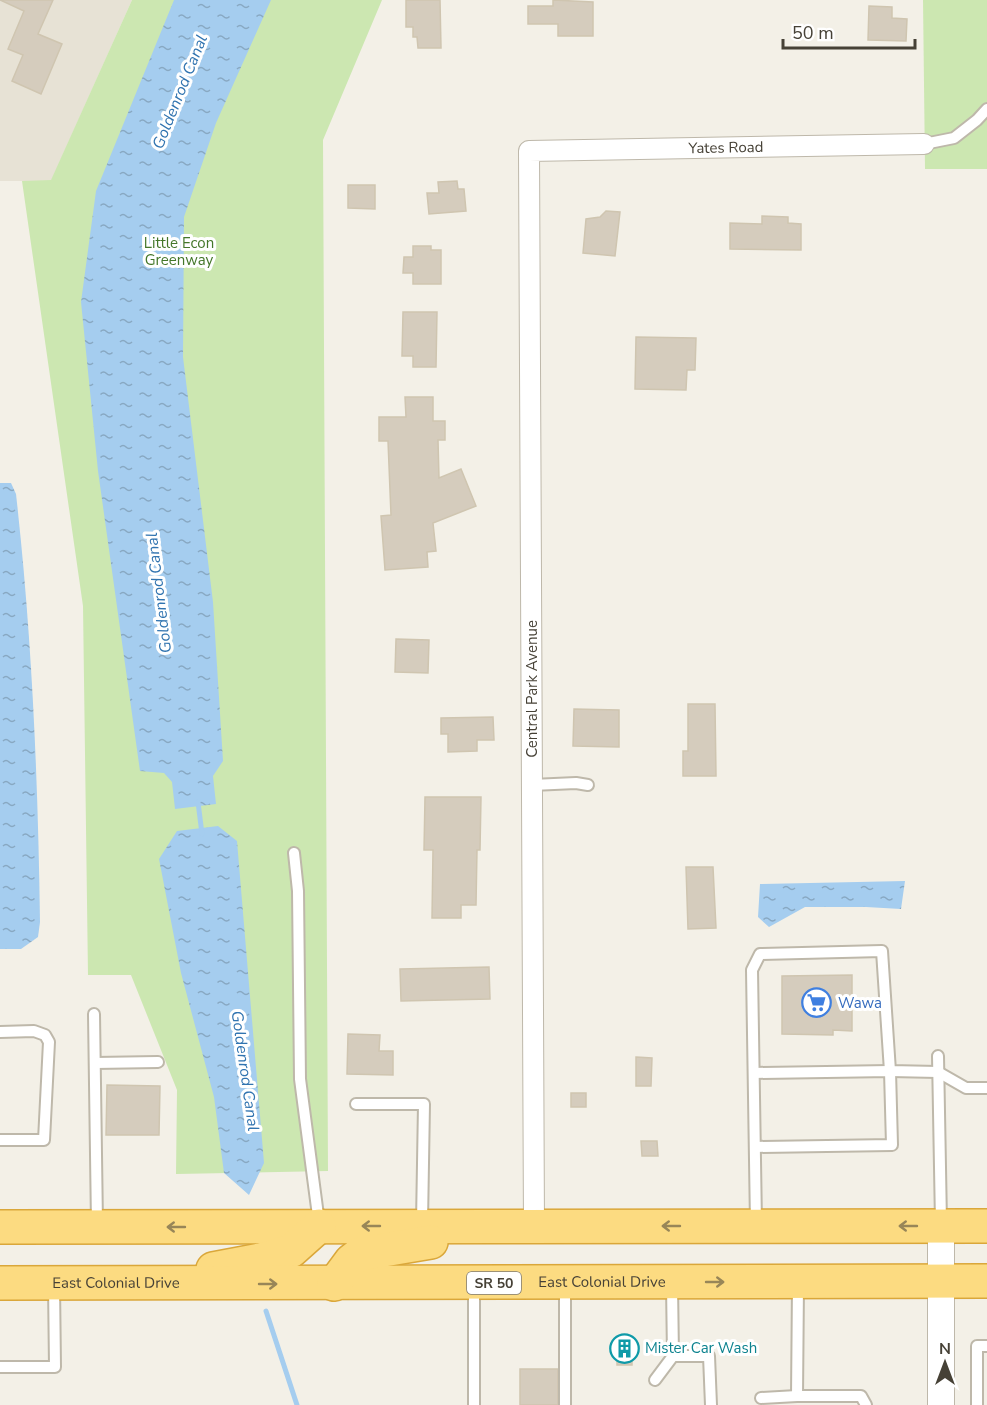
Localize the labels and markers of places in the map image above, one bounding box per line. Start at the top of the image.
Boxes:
supermarket icon: Wawa [801,987,833,1019]
place label: Wawa [838,993,882,1013]
building icon: Mister Car Wash [608,1332,640,1364]
place label: Mister Car Wash [645,1338,757,1358]

